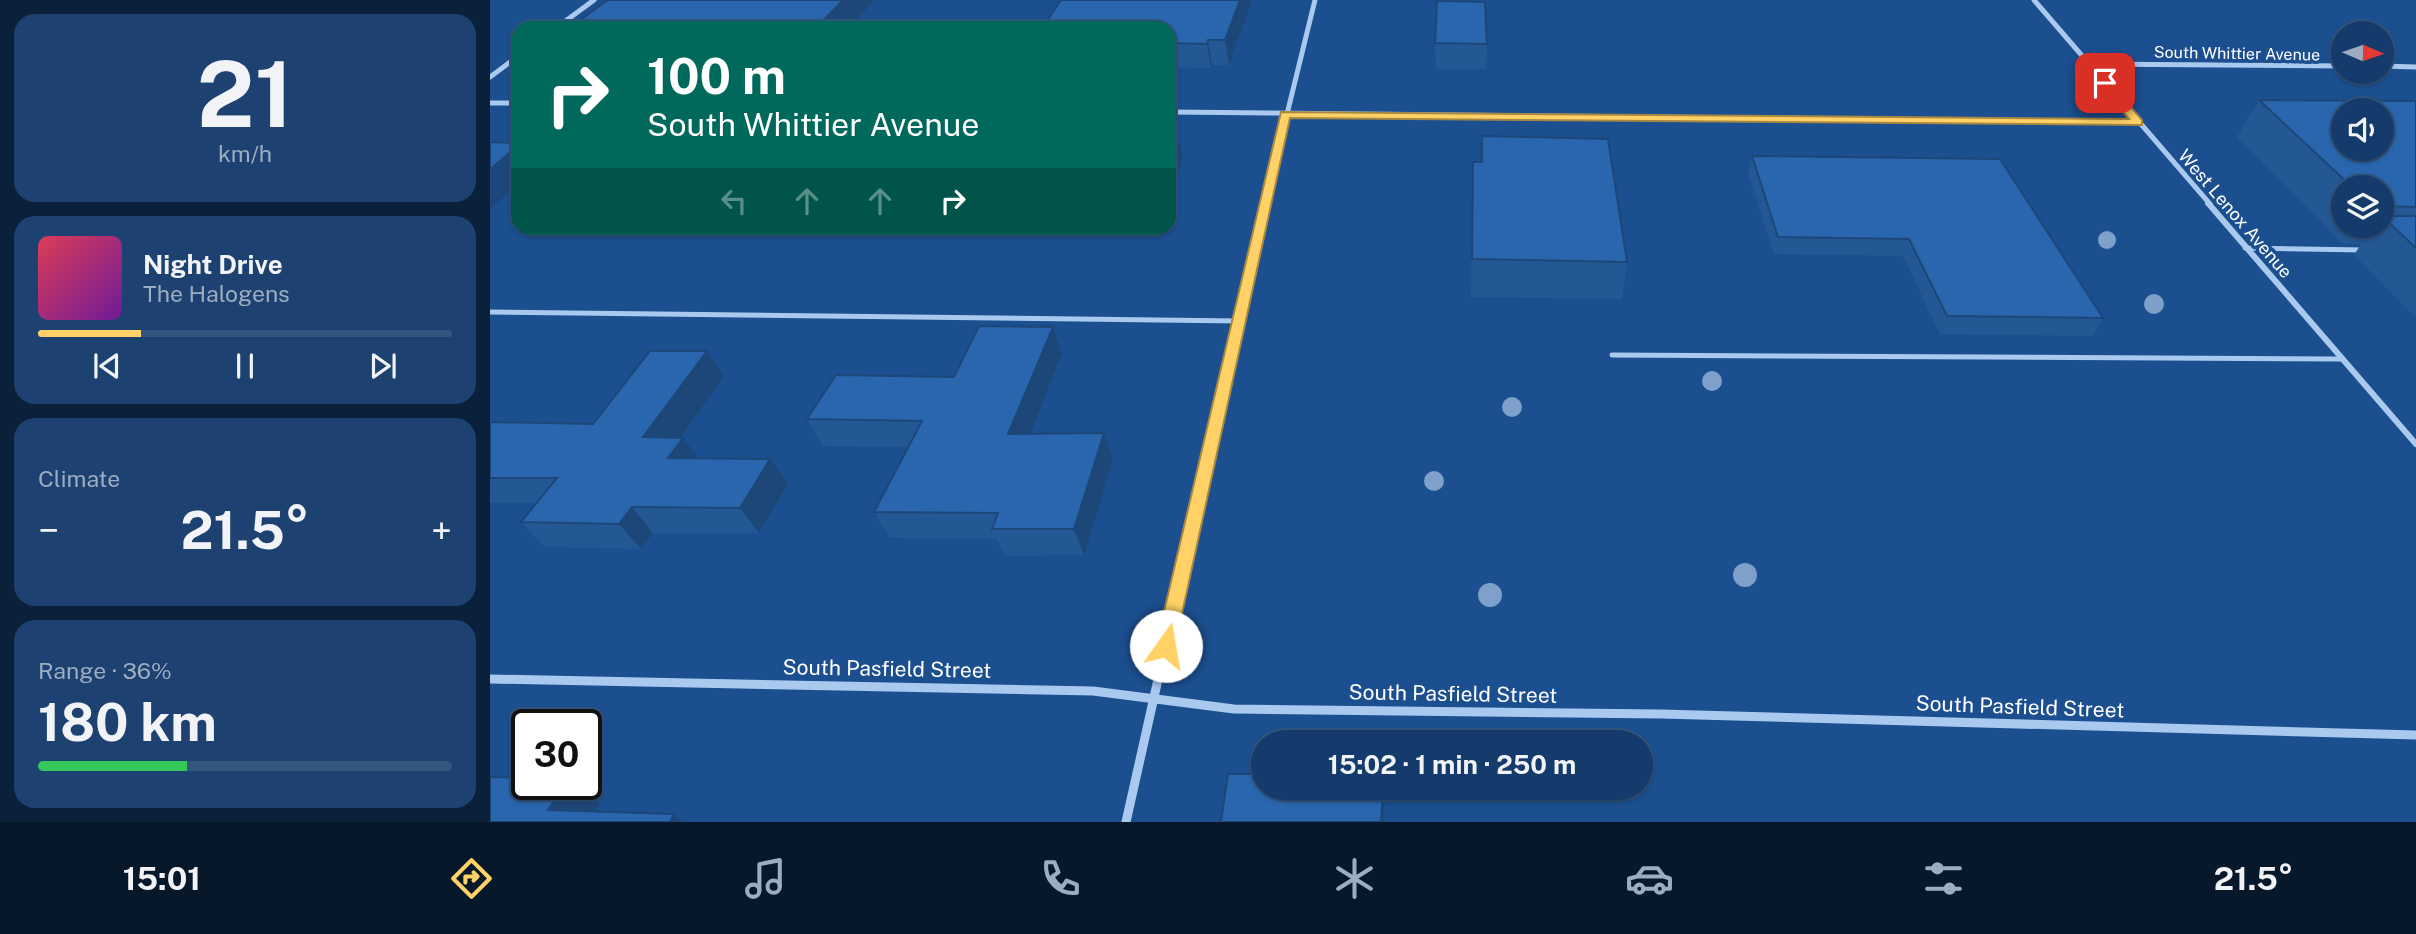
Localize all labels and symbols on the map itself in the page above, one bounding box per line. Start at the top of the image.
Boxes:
north arrow [2331,21,2394,84]
street label: South Whittier Avenue [2154,43,2320,64]
pin [2075,53,2135,113]
street label: West Lenox Avenue [2174,145,2297,282]
position arrow [1129,609,1203,683]
street label: South Pasfield Street [782,654,992,683]
street label: South Pasfield Street [1348,679,1558,708]
street label: South Pasfield Street [1915,690,2125,723]
speed limit sign: 30 [511,709,602,800]

